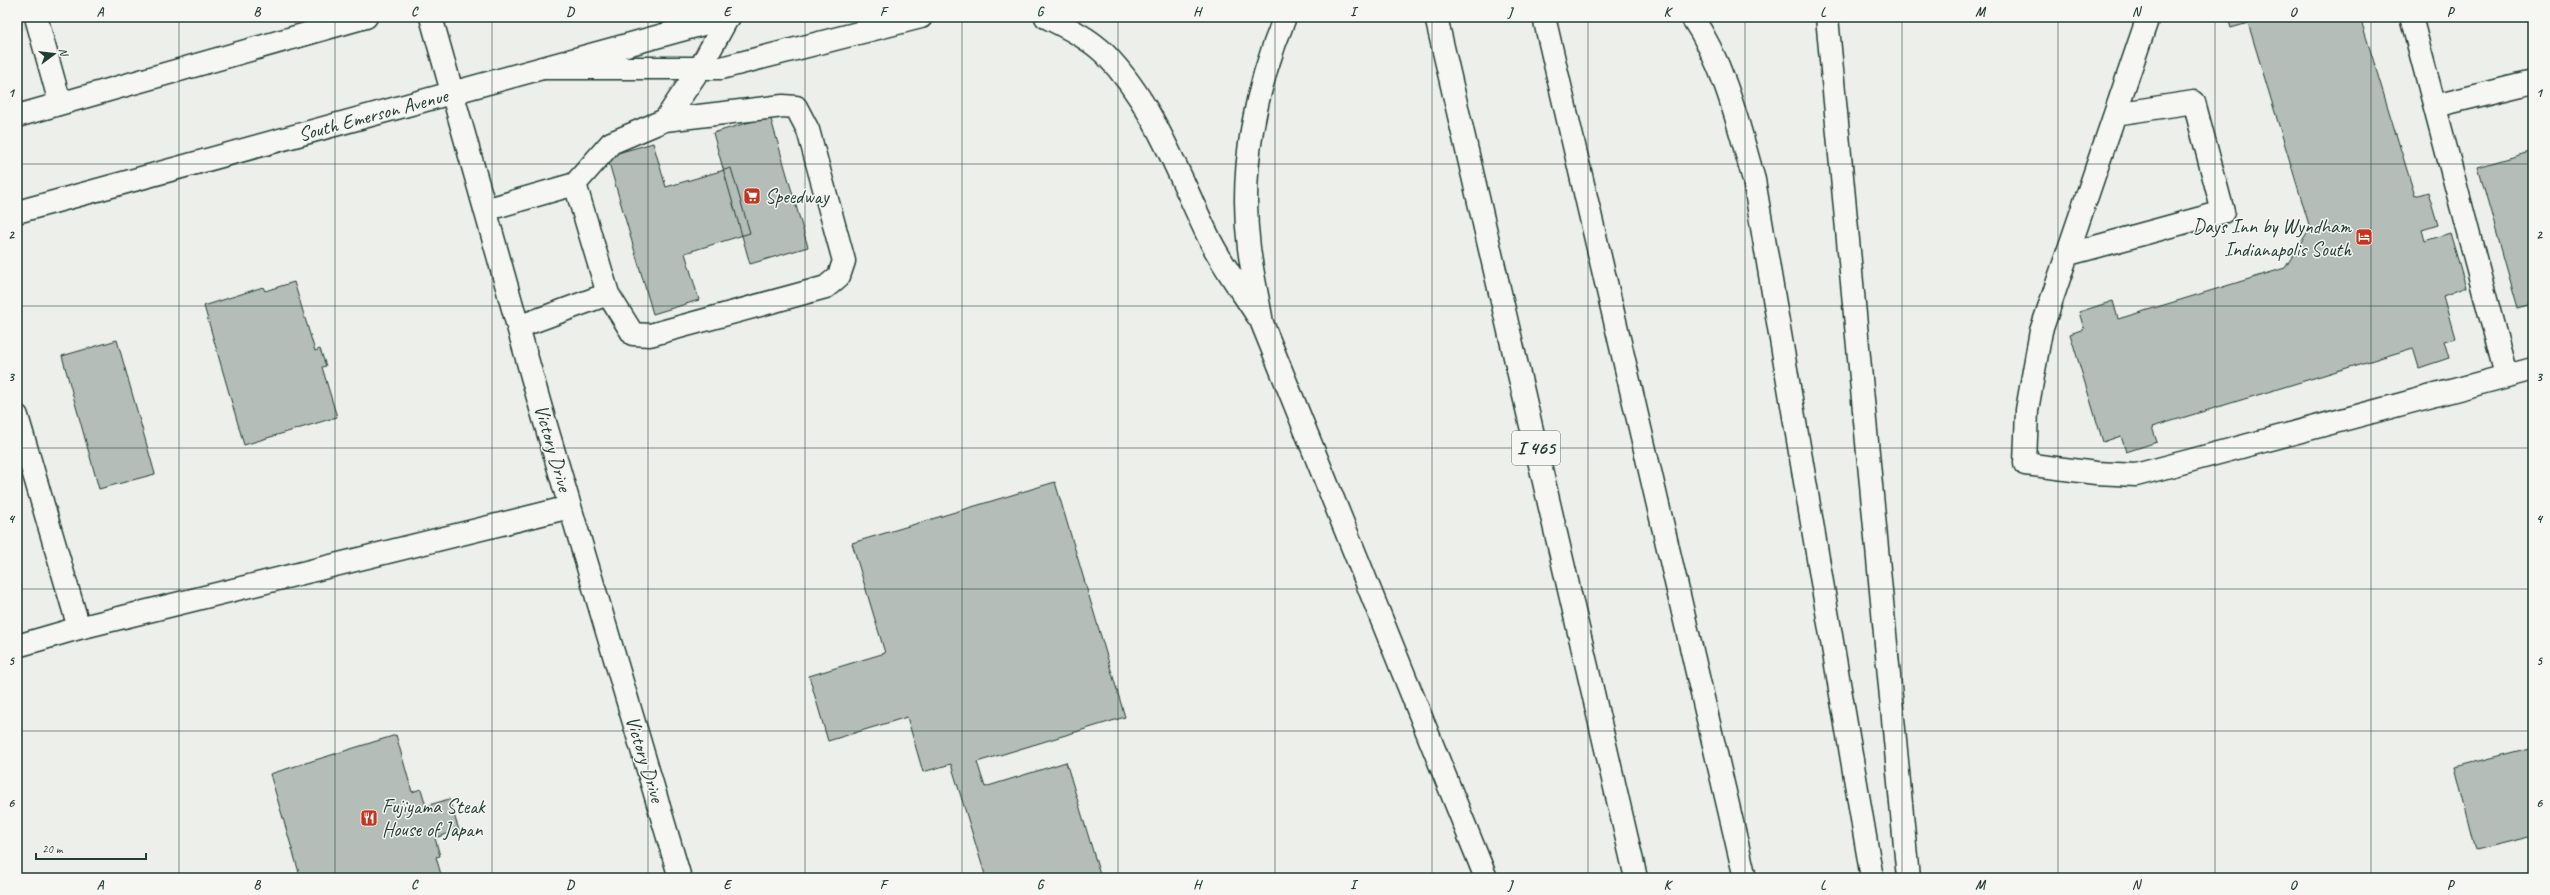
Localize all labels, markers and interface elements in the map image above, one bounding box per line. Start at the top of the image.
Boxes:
text: A [97,4,105,20]
text: B [254,4,262,20]
text: C [411,4,419,20]
text: D [566,4,575,20]
text: E [724,4,733,20]
text: F [880,4,889,20]
text: G [1037,4,1045,20]
text: H [1193,4,1203,20]
text: I [1350,4,1359,20]
text: J [1507,4,1514,20]
text: K [1664,4,1674,20]
text: L [1820,4,1827,20]
text: M [1975,4,1986,20]
text: N [2132,4,2143,20]
text: O [2290,4,2299,20]
text: P [2447,4,2456,20]
north arrow [34,34,74,74]
text: N [56,46,72,59]
street label: South Emerson Avenue [296,83,452,147]
text: 1 [8,85,16,101]
text: 1 [2536,85,2544,101]
place label: Speedway [765,184,831,209]
supermarket icon: Speedway [742,186,762,206]
place label: Days Inn by Wyndham Indianapolis South [2193,214,2353,262]
text: 2 [8,227,15,243]
hotel icon: Days Inn by Wyndham Indianapolis South [2354,227,2374,247]
text: 2 [2536,227,2543,243]
text: 3 [8,369,15,385]
text: 3 [2536,369,2543,385]
street label: Victory Drive [529,402,578,496]
road number: I 465 [1512,431,1560,465]
text: 4 [8,511,16,527]
text: 4 [2536,511,2544,527]
text: 5 [8,653,15,669]
text: 5 [2536,653,2543,669]
street label: Victory Drive [620,713,670,807]
place label: Fujiyama Steak House of Japan [382,794,486,842]
text: 6 [8,795,15,811]
text: 6 [2536,795,2543,811]
restaurant icon: Fujiyama Steak House of Japan [359,808,379,828]
scale bar [36,835,146,861]
text: 20 m [42,841,64,857]
text: A [97,877,105,893]
text: B [254,877,262,893]
text: C [411,877,419,893]
text: D [566,877,575,893]
text: E [724,877,733,893]
text: F [880,877,889,893]
text: G [1037,877,1045,893]
text: H [1193,877,1203,893]
text: I [1350,877,1359,893]
text: J [1507,877,1514,893]
text: K [1664,877,1674,893]
text: L [1820,877,1827,893]
text: M [1975,877,1986,893]
text: N [2132,877,2143,893]
text: O [2290,877,2299,893]
text: P [2447,877,2456,893]

